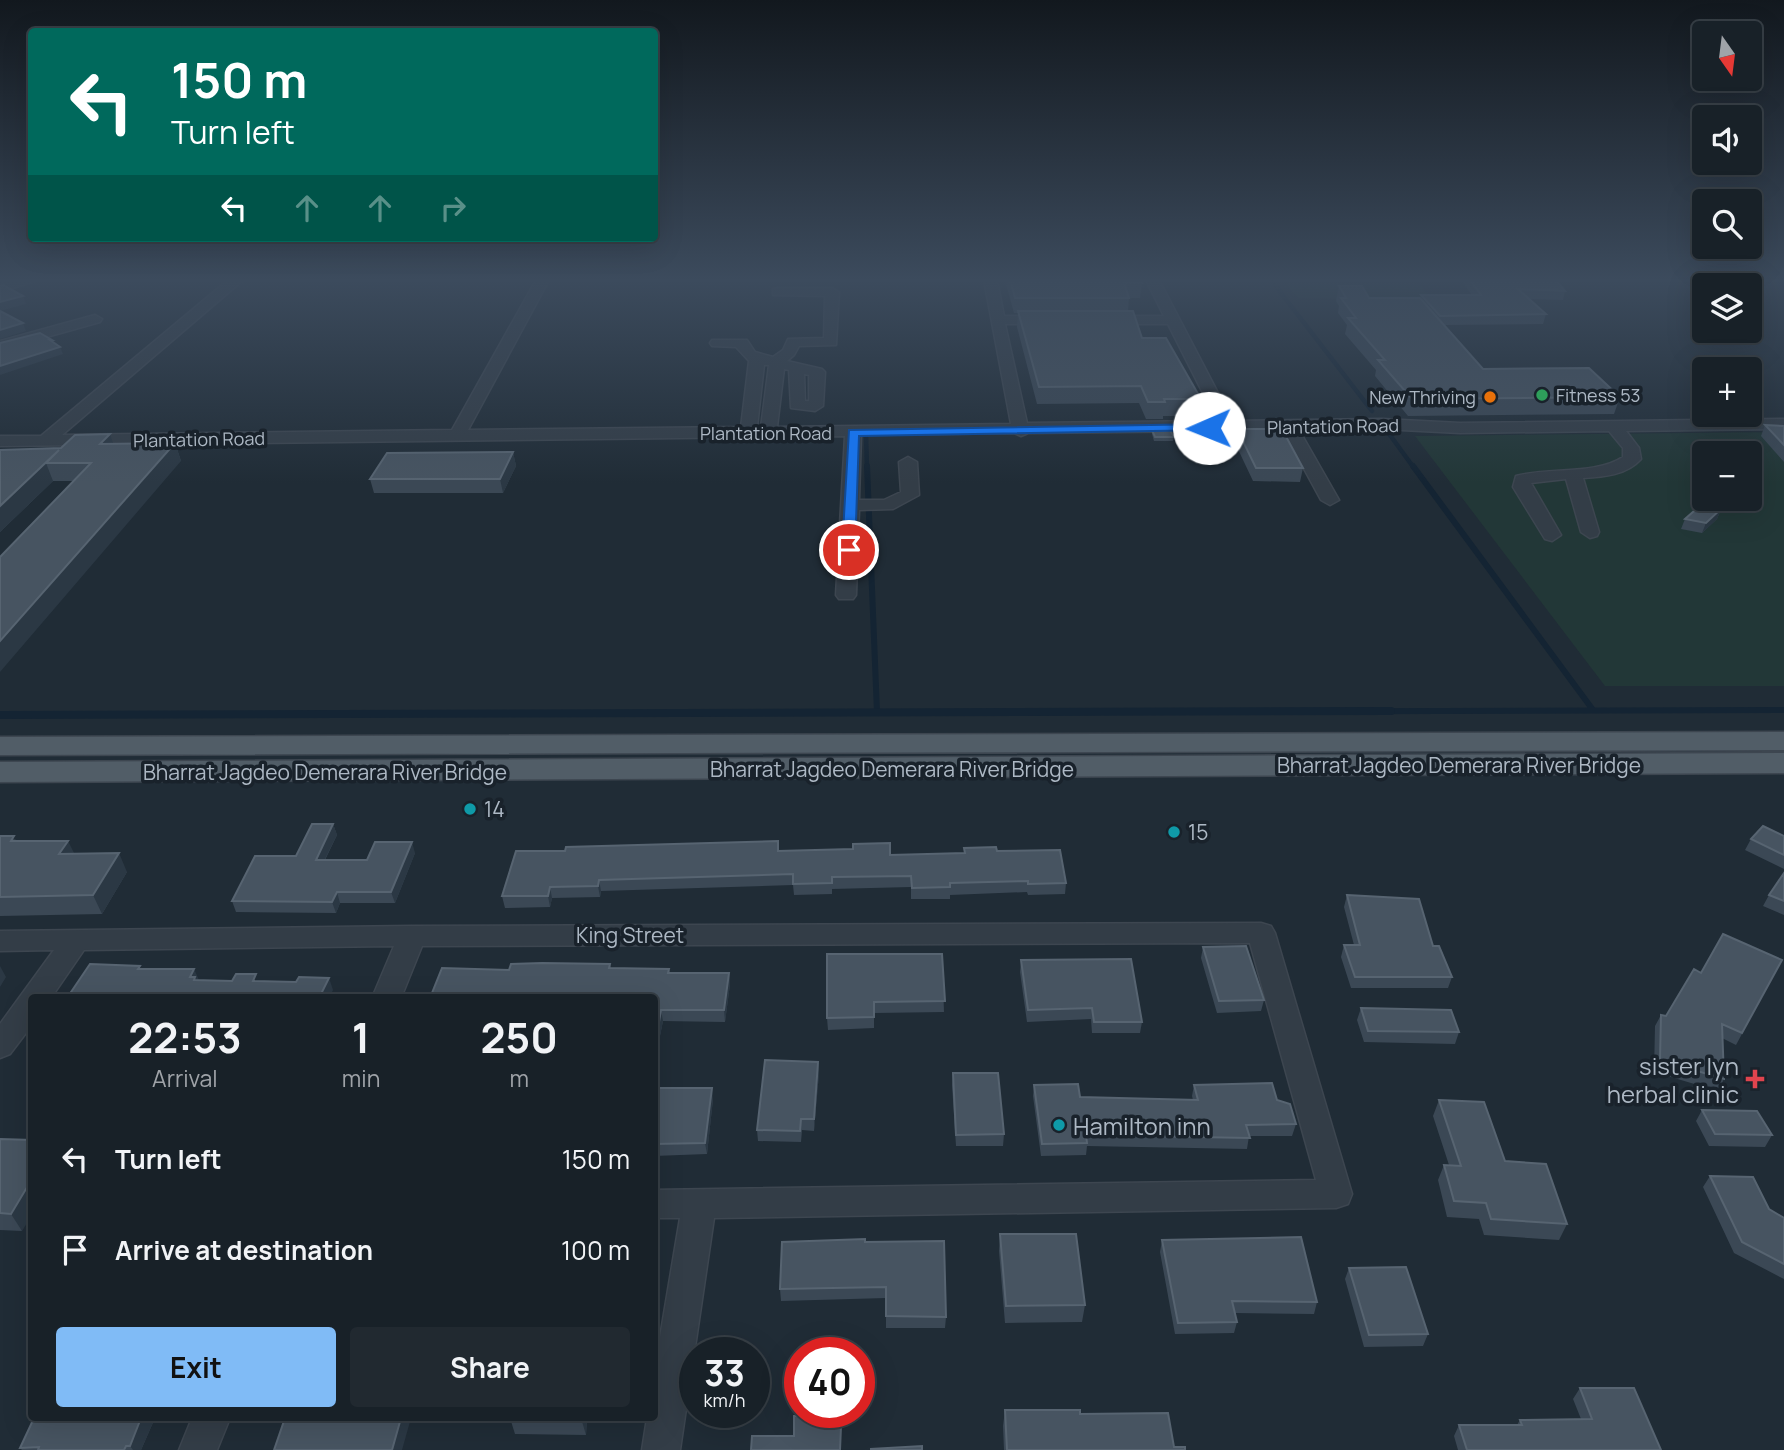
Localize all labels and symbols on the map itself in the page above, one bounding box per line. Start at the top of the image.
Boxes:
north arrow [1692,21,1762,91]
place label: Fitness 53 [1556,383,1640,407]
place label: New Thriving [1369,385,1476,409]
marker: Fitness 53 [1534,387,1550,403]
marker: New Thriving [1482,389,1498,405]
position arrow [1172,391,1246,465]
street label: Plantation Road [1267,413,1399,439]
street label: Plantation Road [700,421,832,445]
street label: Plantation Road [133,426,265,452]
pin [819,520,879,580]
street label: Bharrat Jagdeo Demerara River Bridge [1277,751,1641,779]
street label: Bharrat Jagdeo Demerara River Bridge [710,755,1074,783]
street label: Bharrat Jagdeo Demerara River Bridge [143,758,507,786]
place label: 14 [484,795,505,823]
marker: 14 [462,801,478,817]
place label: 15 [1188,818,1208,846]
marker: 15 [1166,824,1182,840]
street label: King Street [576,921,684,949]
place label: sister lyn herbal clinic [1607,1049,1739,1110]
marker: sister lyn herbal clinic [1745,1069,1765,1089]
place label: Hamilton inn [1073,1109,1211,1142]
marker: Hamilton inn [1051,1117,1067,1133]
speed limit sign: 40 [784,1337,875,1428]

